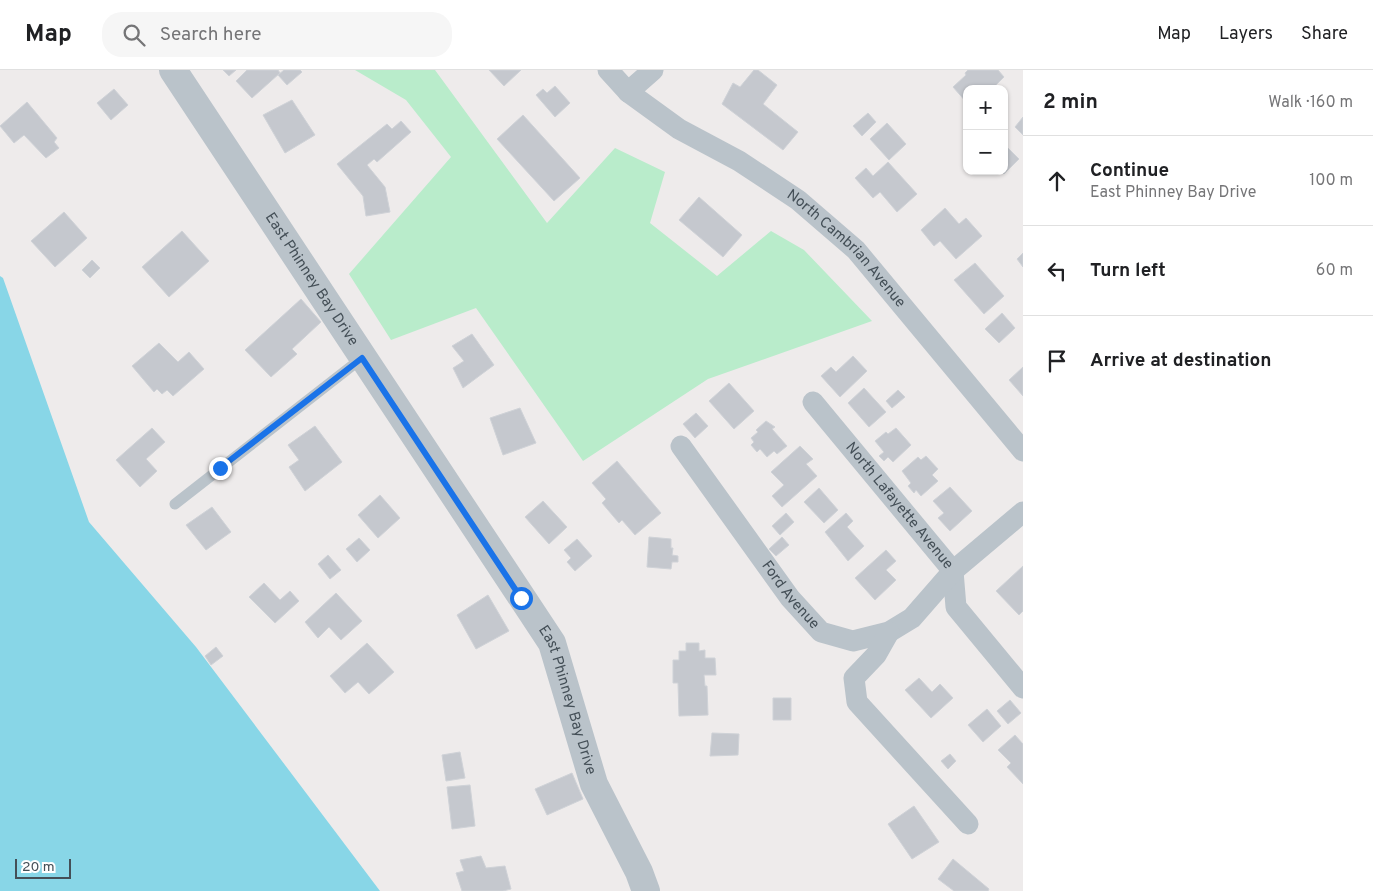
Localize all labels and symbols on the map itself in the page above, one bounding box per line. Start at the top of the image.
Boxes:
street label: North Cambrian Avenue [783,186,909,312]
street label: East Phinney Bay Drive [260,209,362,350]
street label: North Lafayette Avenue [841,438,957,573]
route end [209,457,232,480]
street label: Ford Avenue [757,557,823,633]
route start [510,587,533,610]
street label: East Phinney Bay Drive [534,622,600,777]
scale bar [15,856,71,879]

